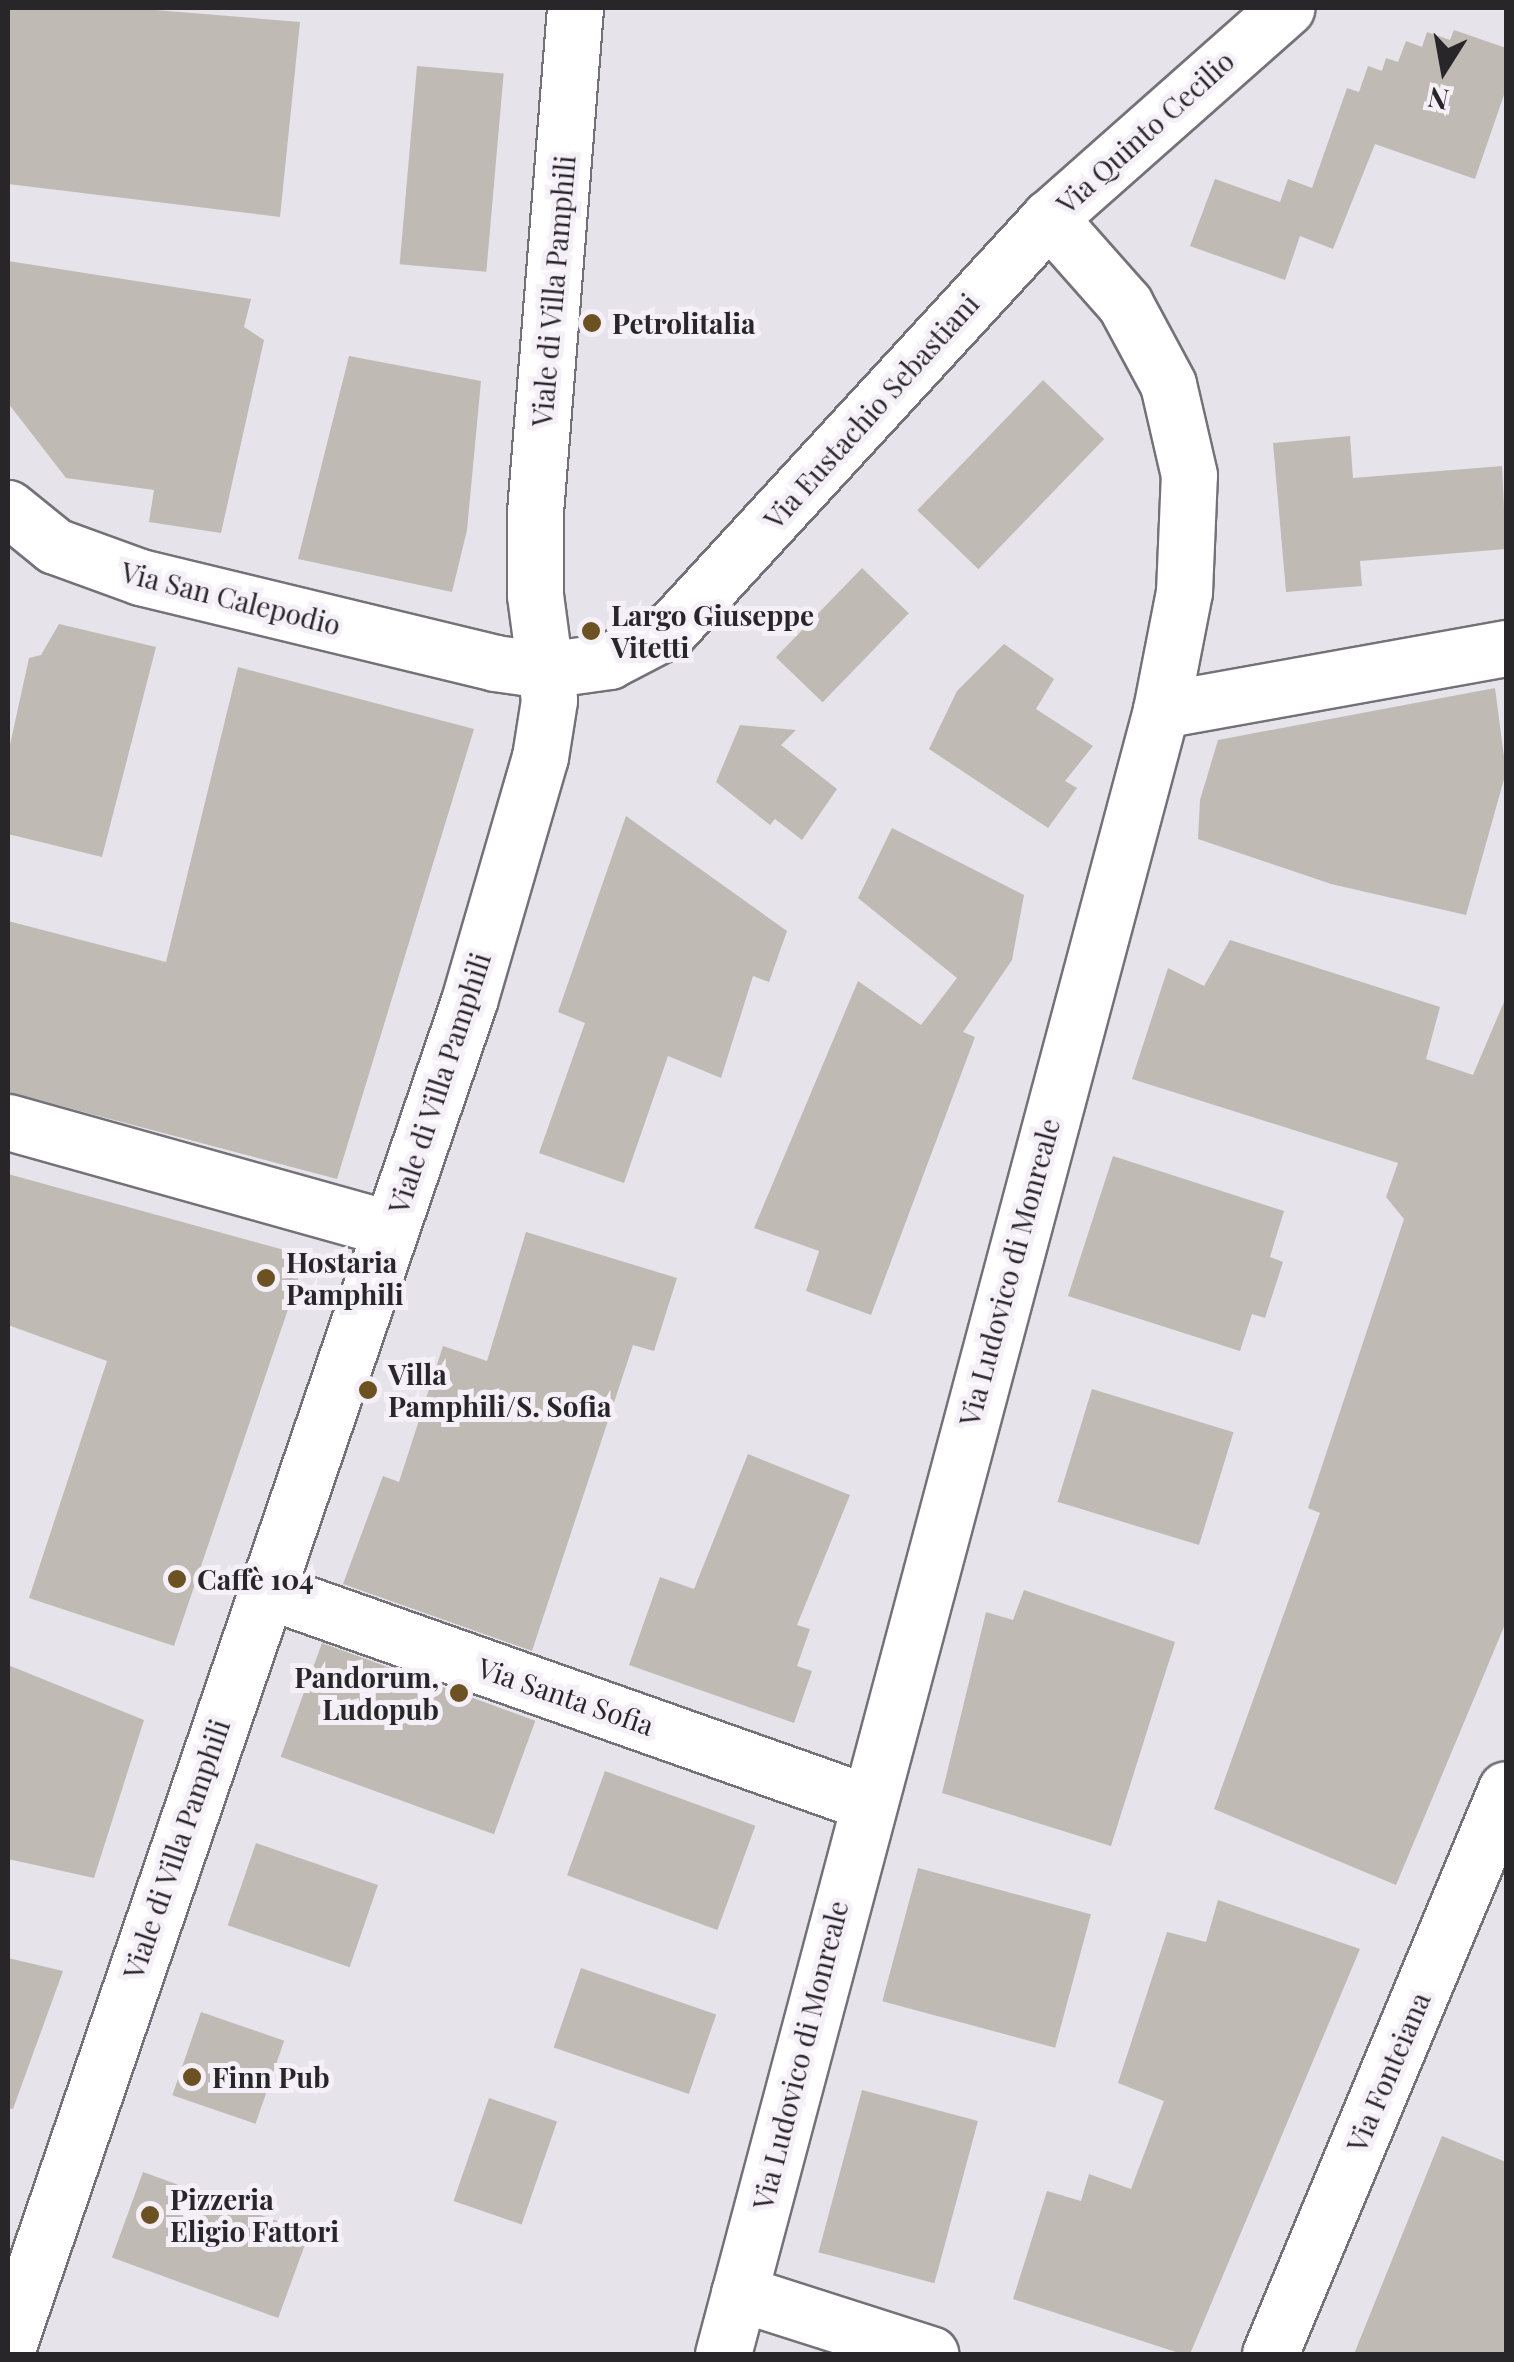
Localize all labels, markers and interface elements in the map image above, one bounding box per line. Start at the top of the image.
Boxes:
north arrow [1394,20,1494,120]
street label: Via Quinto Cecilio [1049,44,1241,220]
text: N [1425,80,1452,120]
street label: Viale di Villa Pamphili [524,153,582,429]
street label: Via Eustachio Sebastiani [757,287,985,535]
place label: Petrolitalia [612,306,756,340]
marker: Petrolitalia [581,312,603,334]
street label: Via San Calepodio [118,554,344,642]
place label: Largo Giuseppe Vitetti [611,598,814,664]
marker: Largo Giuseppe Vitetti [580,620,602,642]
street label: Viale di Villa Pamphili [381,948,497,1218]
street label: Via Ludovico di Monreale [952,1114,1066,1430]
place label: Hostaria Pamphili [286,1245,404,1311]
marker: Hostaria Pamphili [255,1267,277,1289]
place label: Villa Pamphili/S. Sofia [388,1357,612,1423]
marker: Villa Pamphili/S. Sofia [357,1379,379,1401]
place label: Caffè 104 [197,1562,314,1596]
marker: Caffè 104 [166,1568,188,1590]
street label: Via Santa Sofia [473,1650,659,1742]
place label: Pandorum, Ludopub [294,1660,439,1726]
marker: Pandorum, Ludopub [448,1682,470,1704]
street label: Viale di Villa Pamphili [116,1714,236,1984]
street label: Via Ludovico di Monreale [745,1897,855,2213]
street label: Via Fonteiana [1339,1987,1437,2157]
place label: Finn Pub [212,2060,330,2094]
marker: Finn Pub [181,2066,203,2088]
place label: Pizzeria Eligio Fattori [170,2182,339,2248]
marker: Pizzeria Eligio Fattori [139,2204,161,2226]

